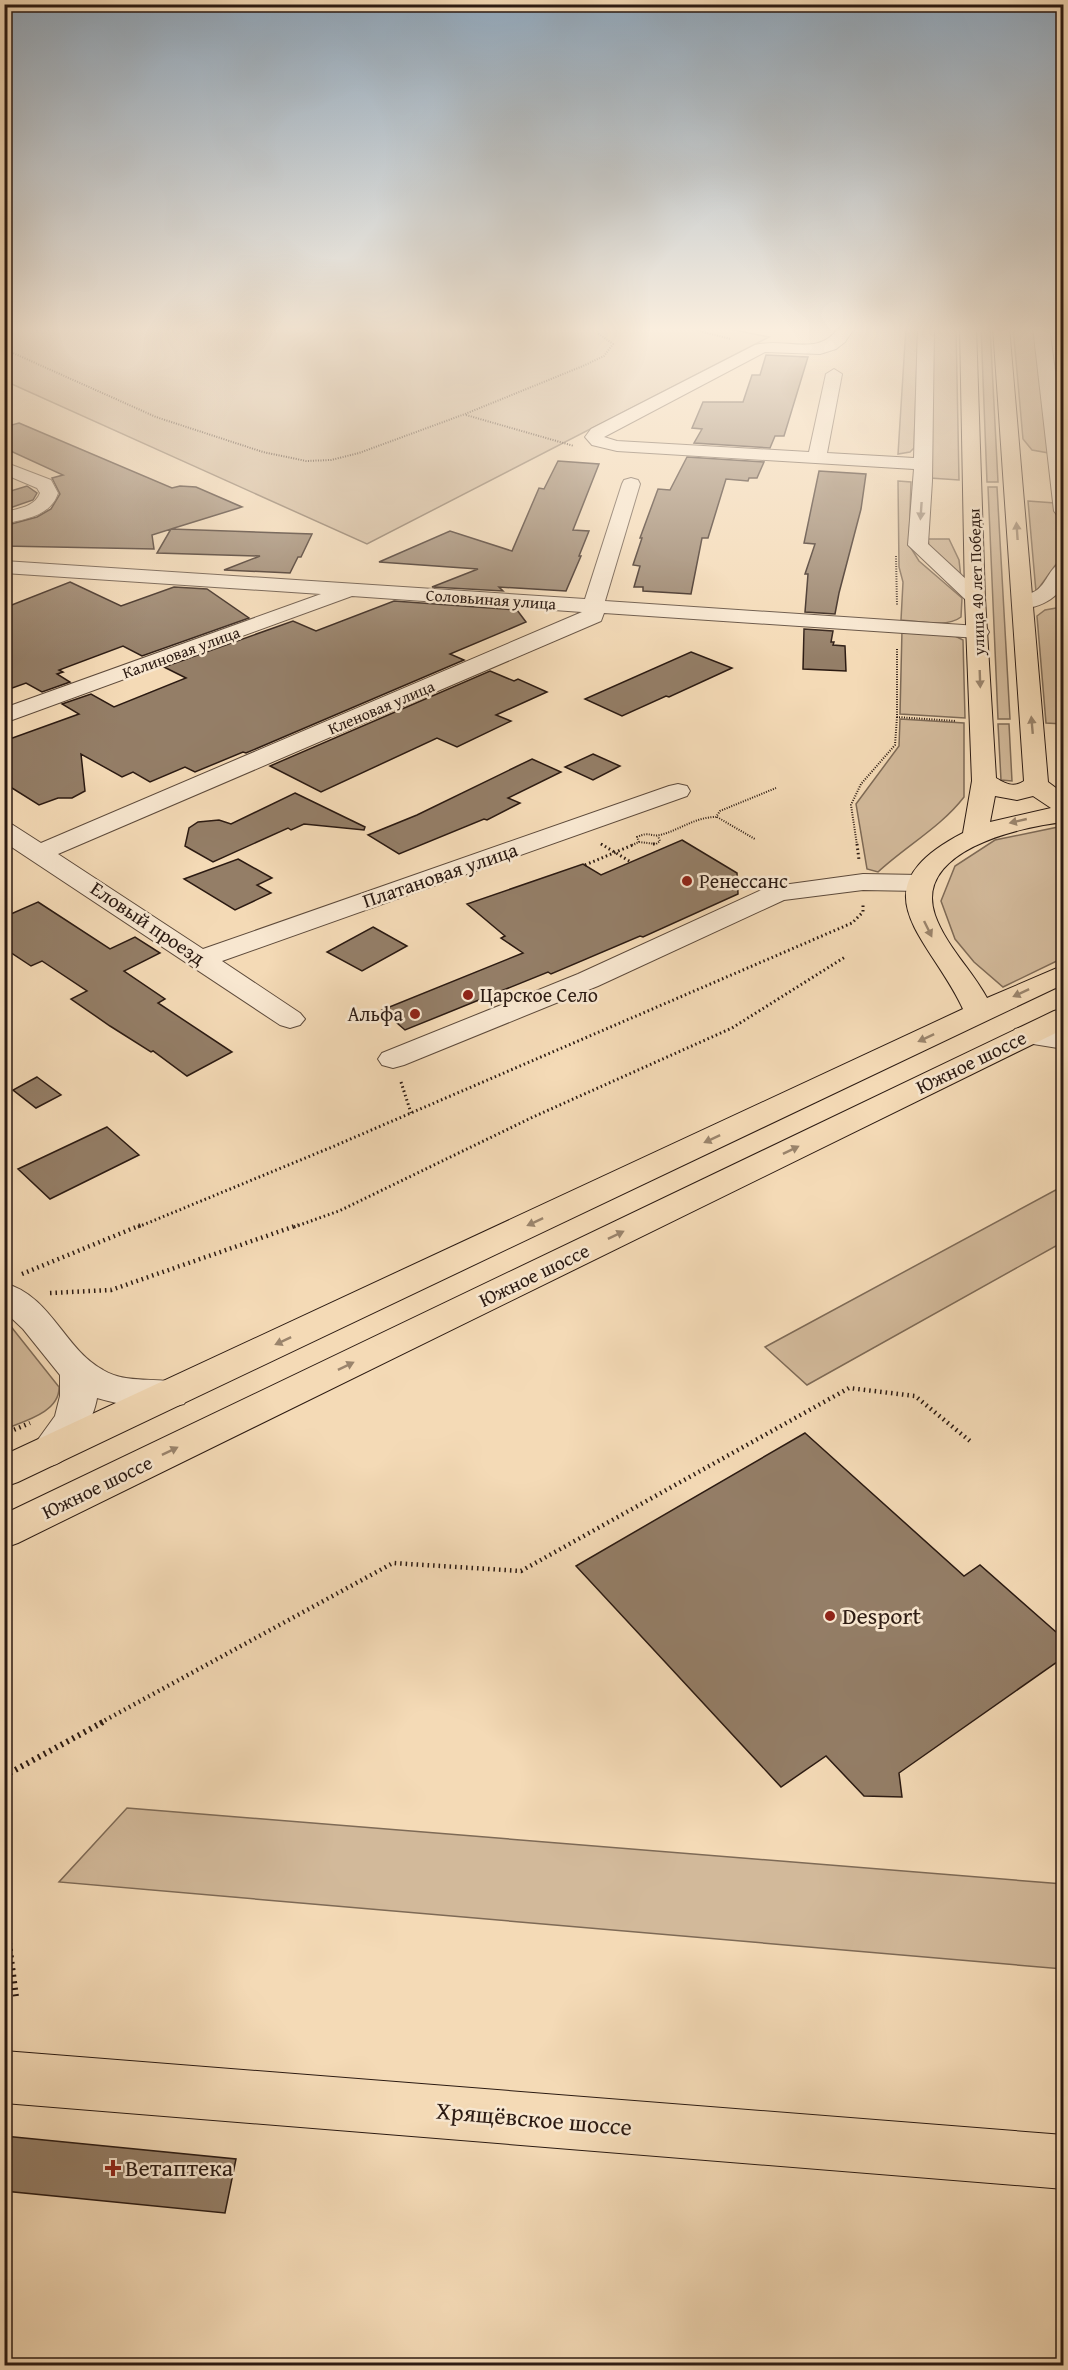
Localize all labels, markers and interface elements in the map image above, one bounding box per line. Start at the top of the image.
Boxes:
one-way arrow [916,502,925,521]
street label: улица 40 лет Победы [961,508,991,657]
one-way arrow [1012,521,1021,540]
street label: Соловьиная улица [425,582,557,616]
street label: Калиновая улица [119,619,243,684]
one-way arrow [975,670,984,689]
street label: Кленовая улица [324,674,438,740]
one-way arrow [1027,715,1037,734]
one-way arrow [1009,816,1028,826]
street label: Платановая улица [358,834,522,915]
place label: Ренессанс [699,866,788,895]
street label: Еловый проезд [85,873,211,972]
marker: Ренессанс [680,874,694,888]
one-way arrow [924,920,933,937]
place label: Царское Село [480,980,598,1009]
marker: Царское Село [461,988,475,1002]
one-way arrow [1013,989,1030,998]
place label: Альфа [347,999,403,1028]
marker: Альфа [408,1007,422,1021]
street label: Южное шоссе [911,1022,1031,1101]
one-way arrow [918,1034,935,1043]
one-way arrow [703,1135,720,1144]
one-way arrow [782,1145,800,1155]
one-way arrow [527,1218,544,1227]
one-way arrow [607,1230,624,1239]
street label: Южное шоссе [474,1235,594,1314]
one-way arrow [274,1337,291,1346]
one-way arrow [337,1361,354,1371]
street label: Южное шоссе [37,1447,157,1526]
one-way arrow [162,1447,179,1456]
place label: Desport [842,1598,921,1633]
marker: Desport [823,1609,837,1623]
street label: Хрящёвское шоссе [435,2093,633,2144]
place label: Ветаптека [125,2150,234,2185]
marker: Ветаптека [106,2161,120,2175]

